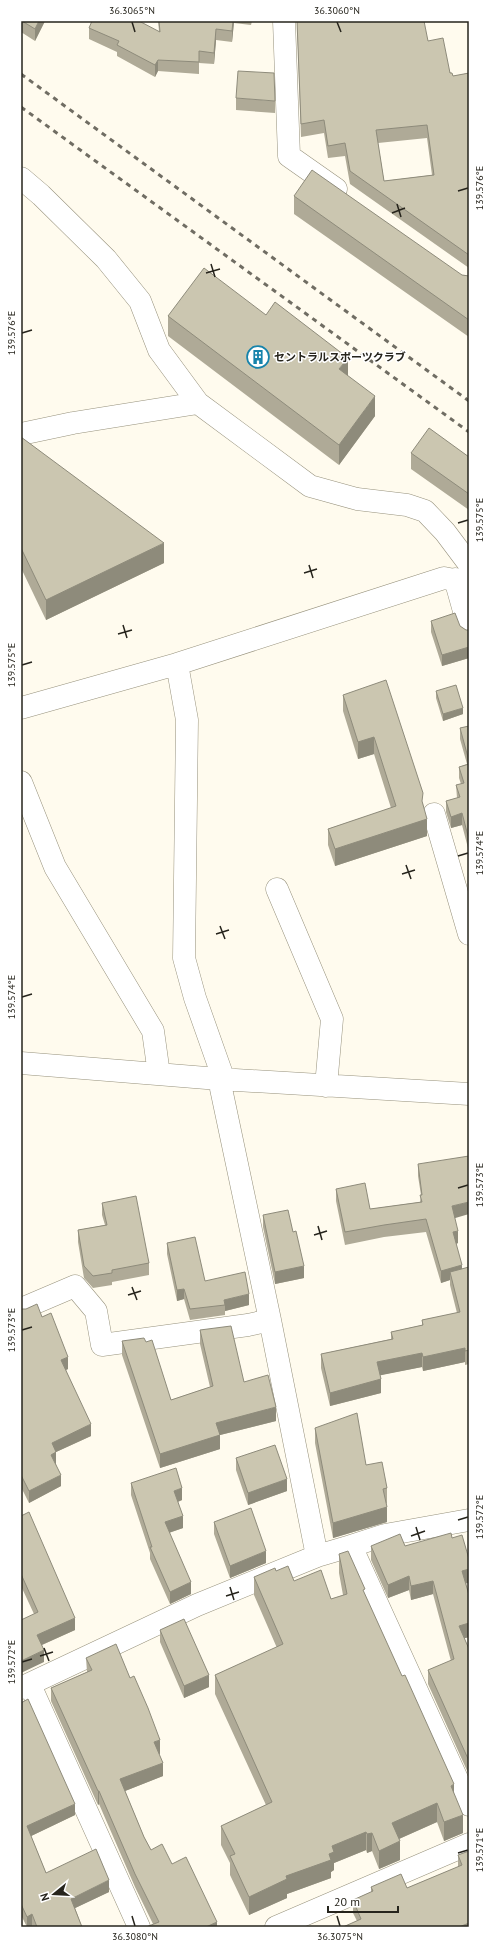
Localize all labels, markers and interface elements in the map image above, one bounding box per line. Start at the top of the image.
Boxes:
text: 36.3065°N [109,4,155,17]
text: 36.3060°N [314,4,360,17]
text: 139.576°E [473,166,486,210]
text: 139.576°E [5,311,18,355]
building icon: セントラルスポーツクラブ [245,344,271,370]
place label: セントラルスポーツクラブ [274,350,406,364]
text: 139.575°E [473,498,486,542]
text: 139.575°E [5,643,18,687]
text: 139.574°E [473,831,486,875]
text: 139.574°E [5,975,18,1019]
text: 139.573°E [473,1163,486,1207]
text: 139.573°E [5,1308,18,1352]
text: 139.572°E [473,1495,486,1539]
text: 139.572°E [5,1640,18,1684]
text: 139.571°E [473,1828,486,1872]
north arrow [34,1874,74,1914]
scale bar [328,1888,398,1914]
text: N [37,1891,52,1903]
text: 20 m [334,1894,360,1909]
text: 36.3080°N [112,1930,158,1943]
text: 36.3075°N [317,1930,363,1943]

